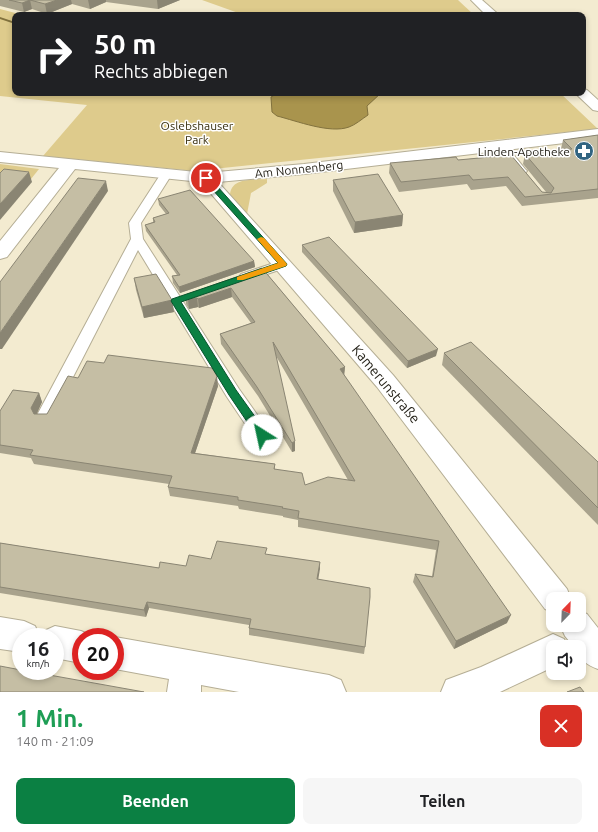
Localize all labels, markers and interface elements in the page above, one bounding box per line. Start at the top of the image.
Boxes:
icon: right [28,28,80,80]
text: 50 m [94,28,156,59]
text: Rechts abbiegen [94,61,228,81]
park label: Oslebshauser Park [161,119,234,146]
pharmacy icon: Linden-Apotheke [573,140,595,162]
place label: Linden-Apotheke [478,145,570,158]
street label: Am Nonnenberg [254,158,344,180]
pin [189,161,223,195]
icon: arrive [195,167,217,189]
street label: Kamerunstraße [349,342,423,426]
position arrow [241,414,283,456]
north arrow [546,592,586,632]
map controls [546,592,586,680]
speed limit sign: 20 [72,628,124,680]
text: 16 [27,637,49,660]
button: sound [546,640,586,680]
text: km/h [26,658,50,669]
text: 1 Min. [16,705,83,732]
button: close [540,705,582,747]
text: 140 m · 21:09 [16,734,94,748]
button: Beenden [16,778,295,824]
button: Teilen [303,778,582,824]

